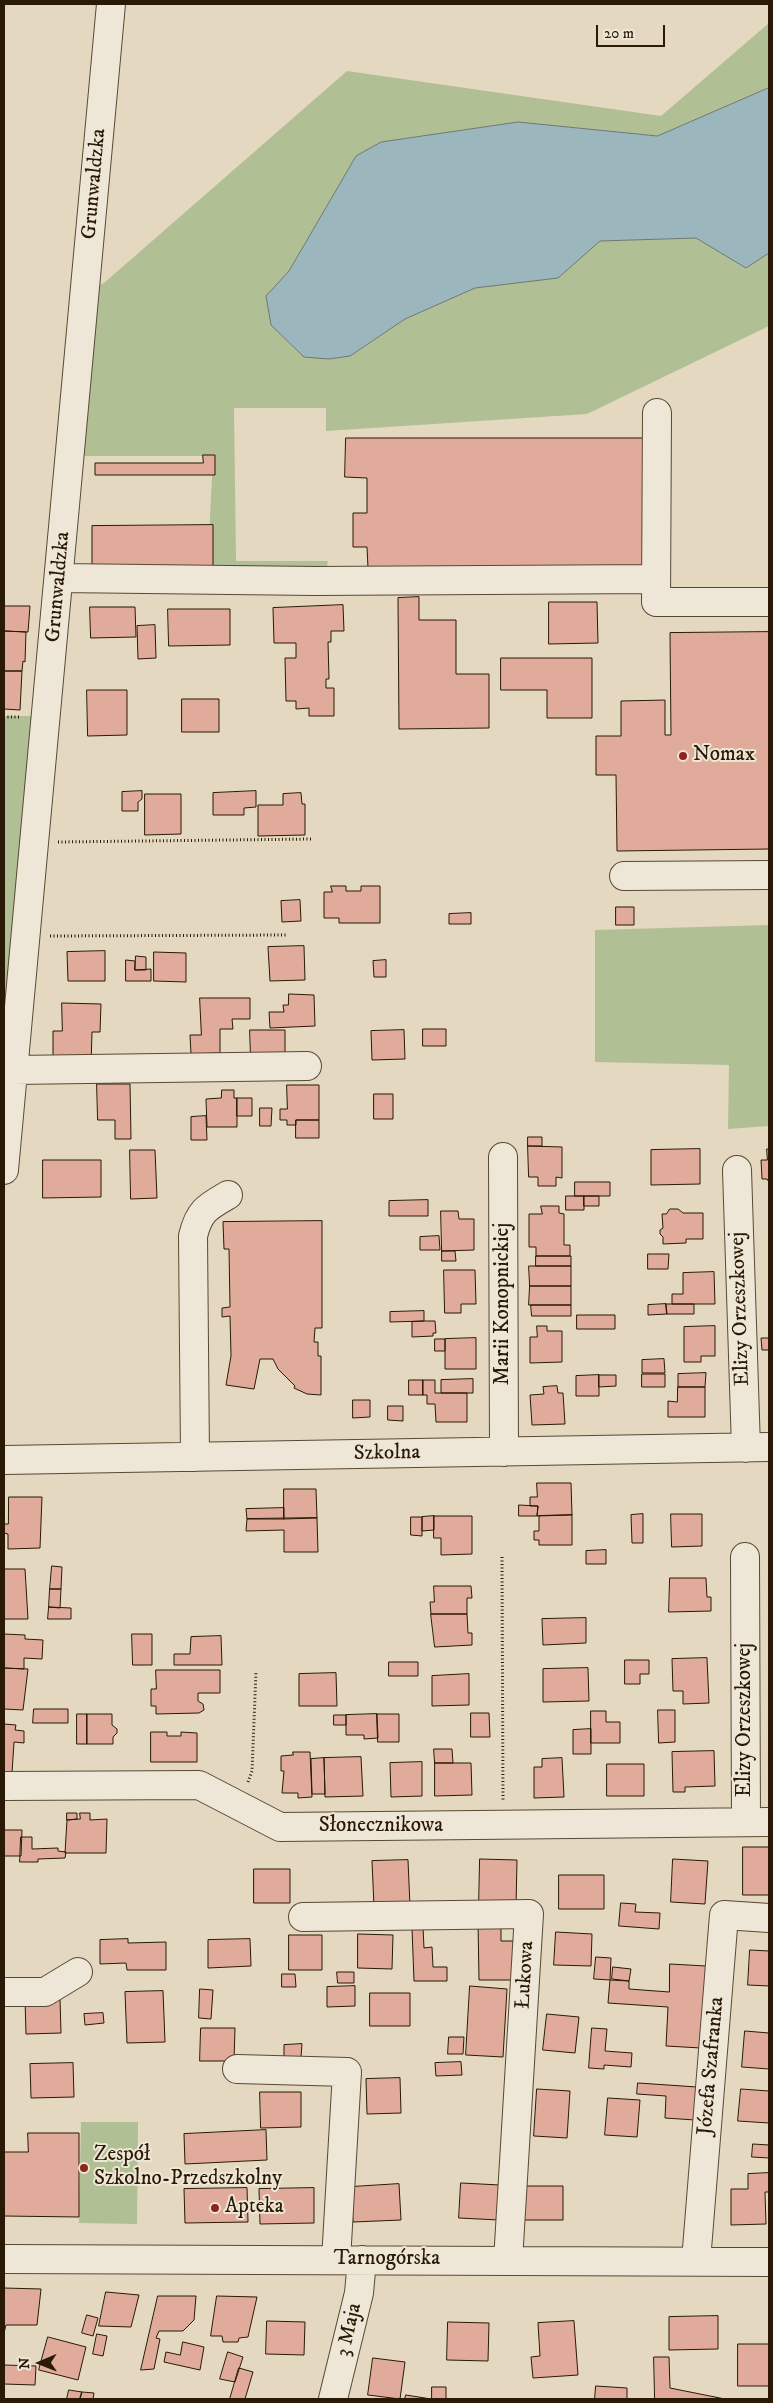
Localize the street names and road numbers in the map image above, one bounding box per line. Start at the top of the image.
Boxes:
street label: Grunwaldzka [78,128,112,240]
street label: Grunwaldzka [42,531,76,643]
street label: Marii Konopnickiej [491,1223,517,1385]
street label: Elizy Orzeszkowej [726,1231,756,1387]
street label: Szkolna [354,1441,420,1467]
street label: Elizy Orzeszkowej [733,1643,759,1797]
street label: Słonecznikowa [319,1814,443,1840]
street label: Łukowa [512,1940,540,2010]
street label: Józefa Szafranka [693,1996,731,2136]
street label: Tarnogórska [334,2247,440,2273]
street label: 3 Maja [332,2301,368,2359]

